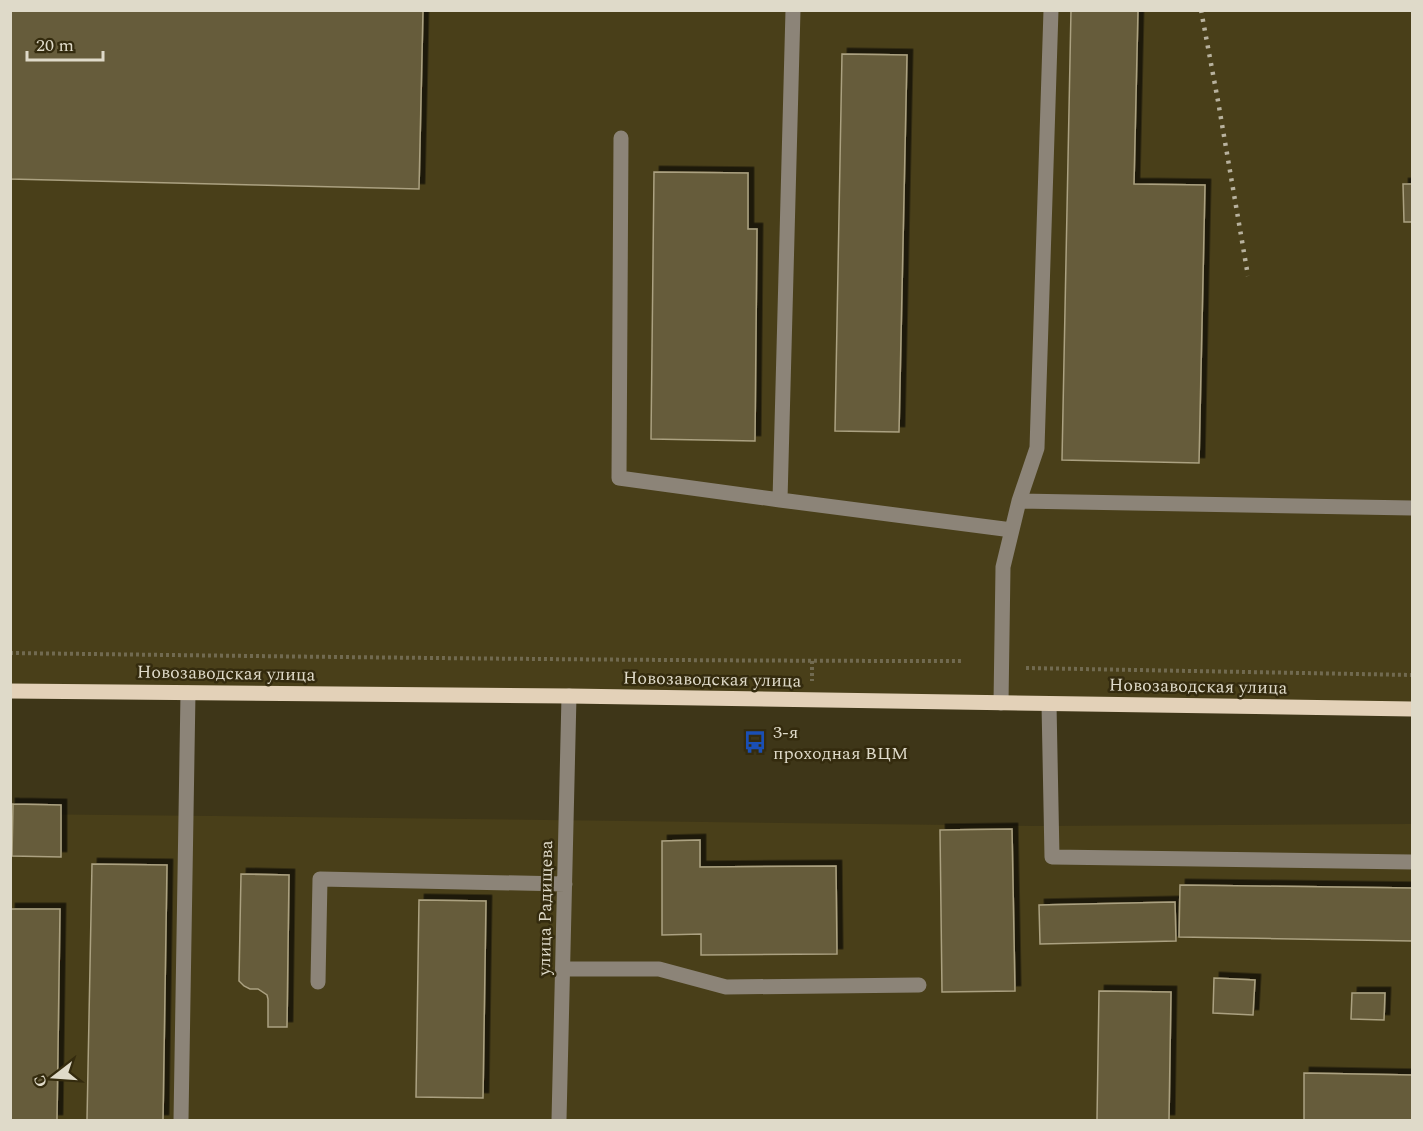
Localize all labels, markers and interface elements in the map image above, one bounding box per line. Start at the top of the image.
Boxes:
scale bar [27,24,104,62]
text: 20 m [36,32,74,59]
street label: Новозаводская улица [136,658,316,689]
street label: Новозаводская улица [622,664,802,695]
street label: Новозаводская улица [1108,671,1288,702]
place label: 3-я проходная ВЦМ [773,719,908,767]
bus stop icon: 3-я проходная ВЦМ [742,729,768,755]
street label: улица Радищева [531,840,560,977]
north arrow [24,1047,84,1107]
text: С [27,1072,54,1090]

